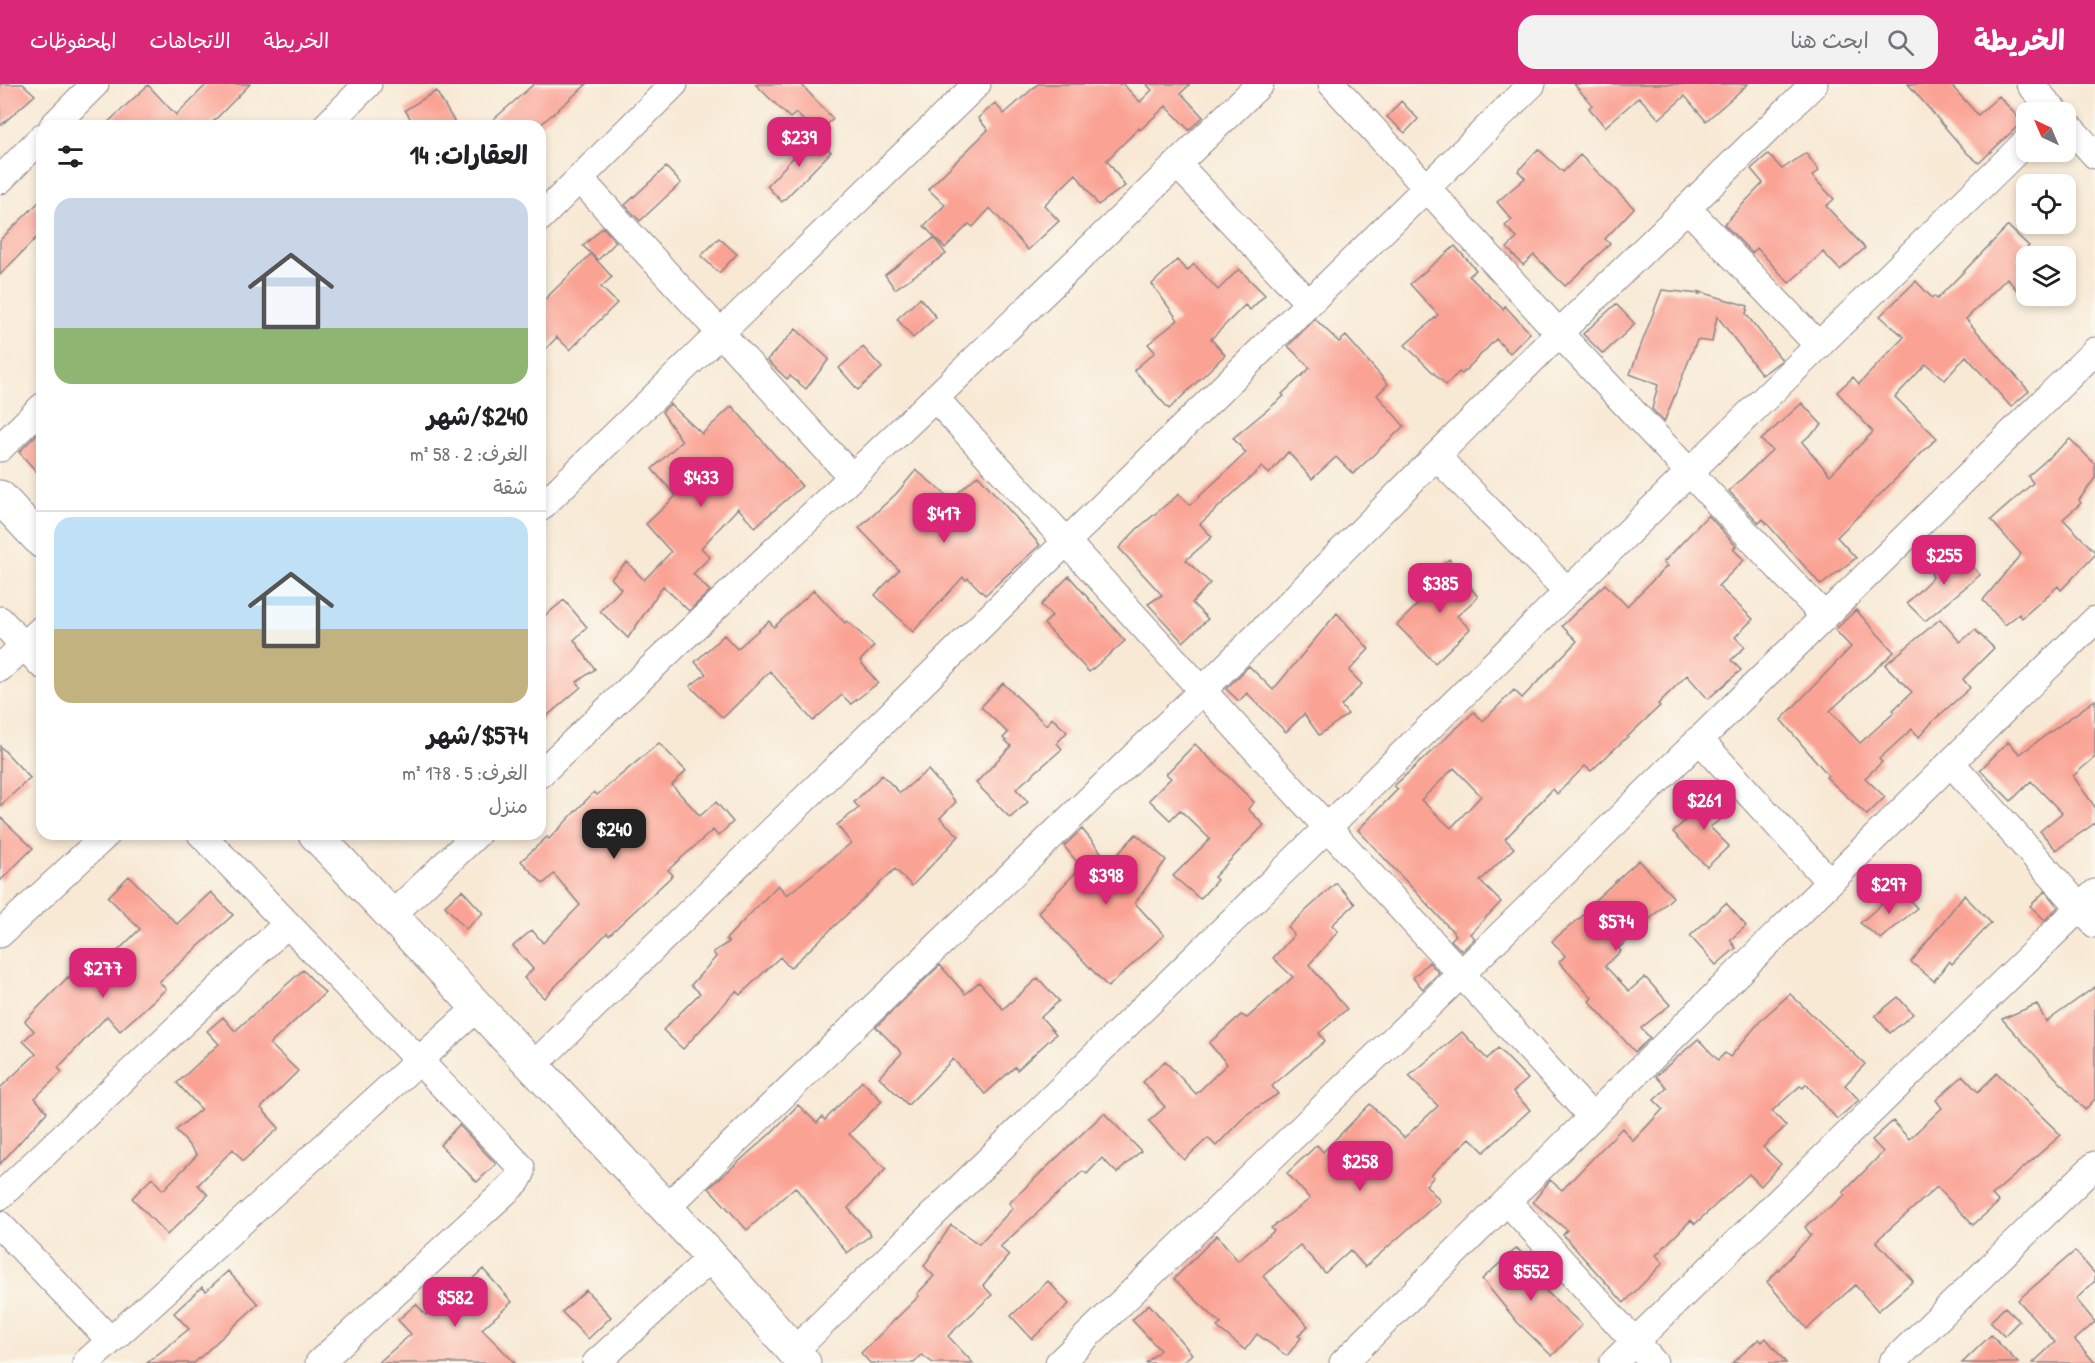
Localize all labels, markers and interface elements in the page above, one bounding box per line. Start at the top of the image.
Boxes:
search box [1518,15,1938,69]
text: الخريطة [1974,21,2065,59]
text: ابحث هنا [1790,25,1869,55]
text: المحفوظات [30,26,116,55]
text: الاتجاهات [149,26,231,55]
text: الخريطة [264,26,329,55]
icon: search [1884,26,1917,59]
north arrow [2016,102,2076,162]
map controls [2016,102,2076,306]
pin: $239 [763,117,835,168]
text: $239 [781,123,817,150]
text: العقارات: 14 [410,137,528,172]
icon: filters [54,140,87,173]
button: locate [2016,174,2076,234]
icon: home [237,237,345,345]
button: layers [2016,246,2076,306]
text: $240/شهر [427,398,528,433]
text: الغرف: 2 · 58 m² [410,440,528,467]
pin: $433 [665,457,737,508]
text: $433 [683,463,719,490]
text: شقة [493,473,528,500]
pin: $417 [908,493,980,544]
text: $417 [927,499,961,526]
pin: $255 [1908,535,1980,586]
text: $255 [1926,541,1962,568]
icon: home [237,556,345,664]
pin: $385 [1404,563,1476,614]
text: $385 [1422,569,1458,596]
text: $574/شهر [427,717,528,752]
text: الغرف: 5 · 178 m² [402,759,528,786]
pin: $261 [1668,780,1740,831]
text: $261 [1687,786,1721,813]
text: منزل [489,792,528,819]
pin: $240 [578,809,650,860]
text: $240 [596,815,632,842]
pin: $398 [1070,855,1142,906]
text: $398 [1088,861,1124,888]
pin: $297 [1853,864,1925,915]
text: $297 [1871,870,1907,897]
pin: $574 [1580,901,1652,952]
text: $574 [1598,907,1634,934]
pin: $277 [67,948,139,999]
text: $277 [83,954,123,981]
pin: $258 [1324,1141,1396,1192]
text: $258 [1342,1147,1378,1174]
pin: $552 [1495,1251,1567,1302]
text: $552 [1513,1257,1549,1284]
pin: $582 [419,1277,491,1328]
text: $582 [437,1283,473,1310]

